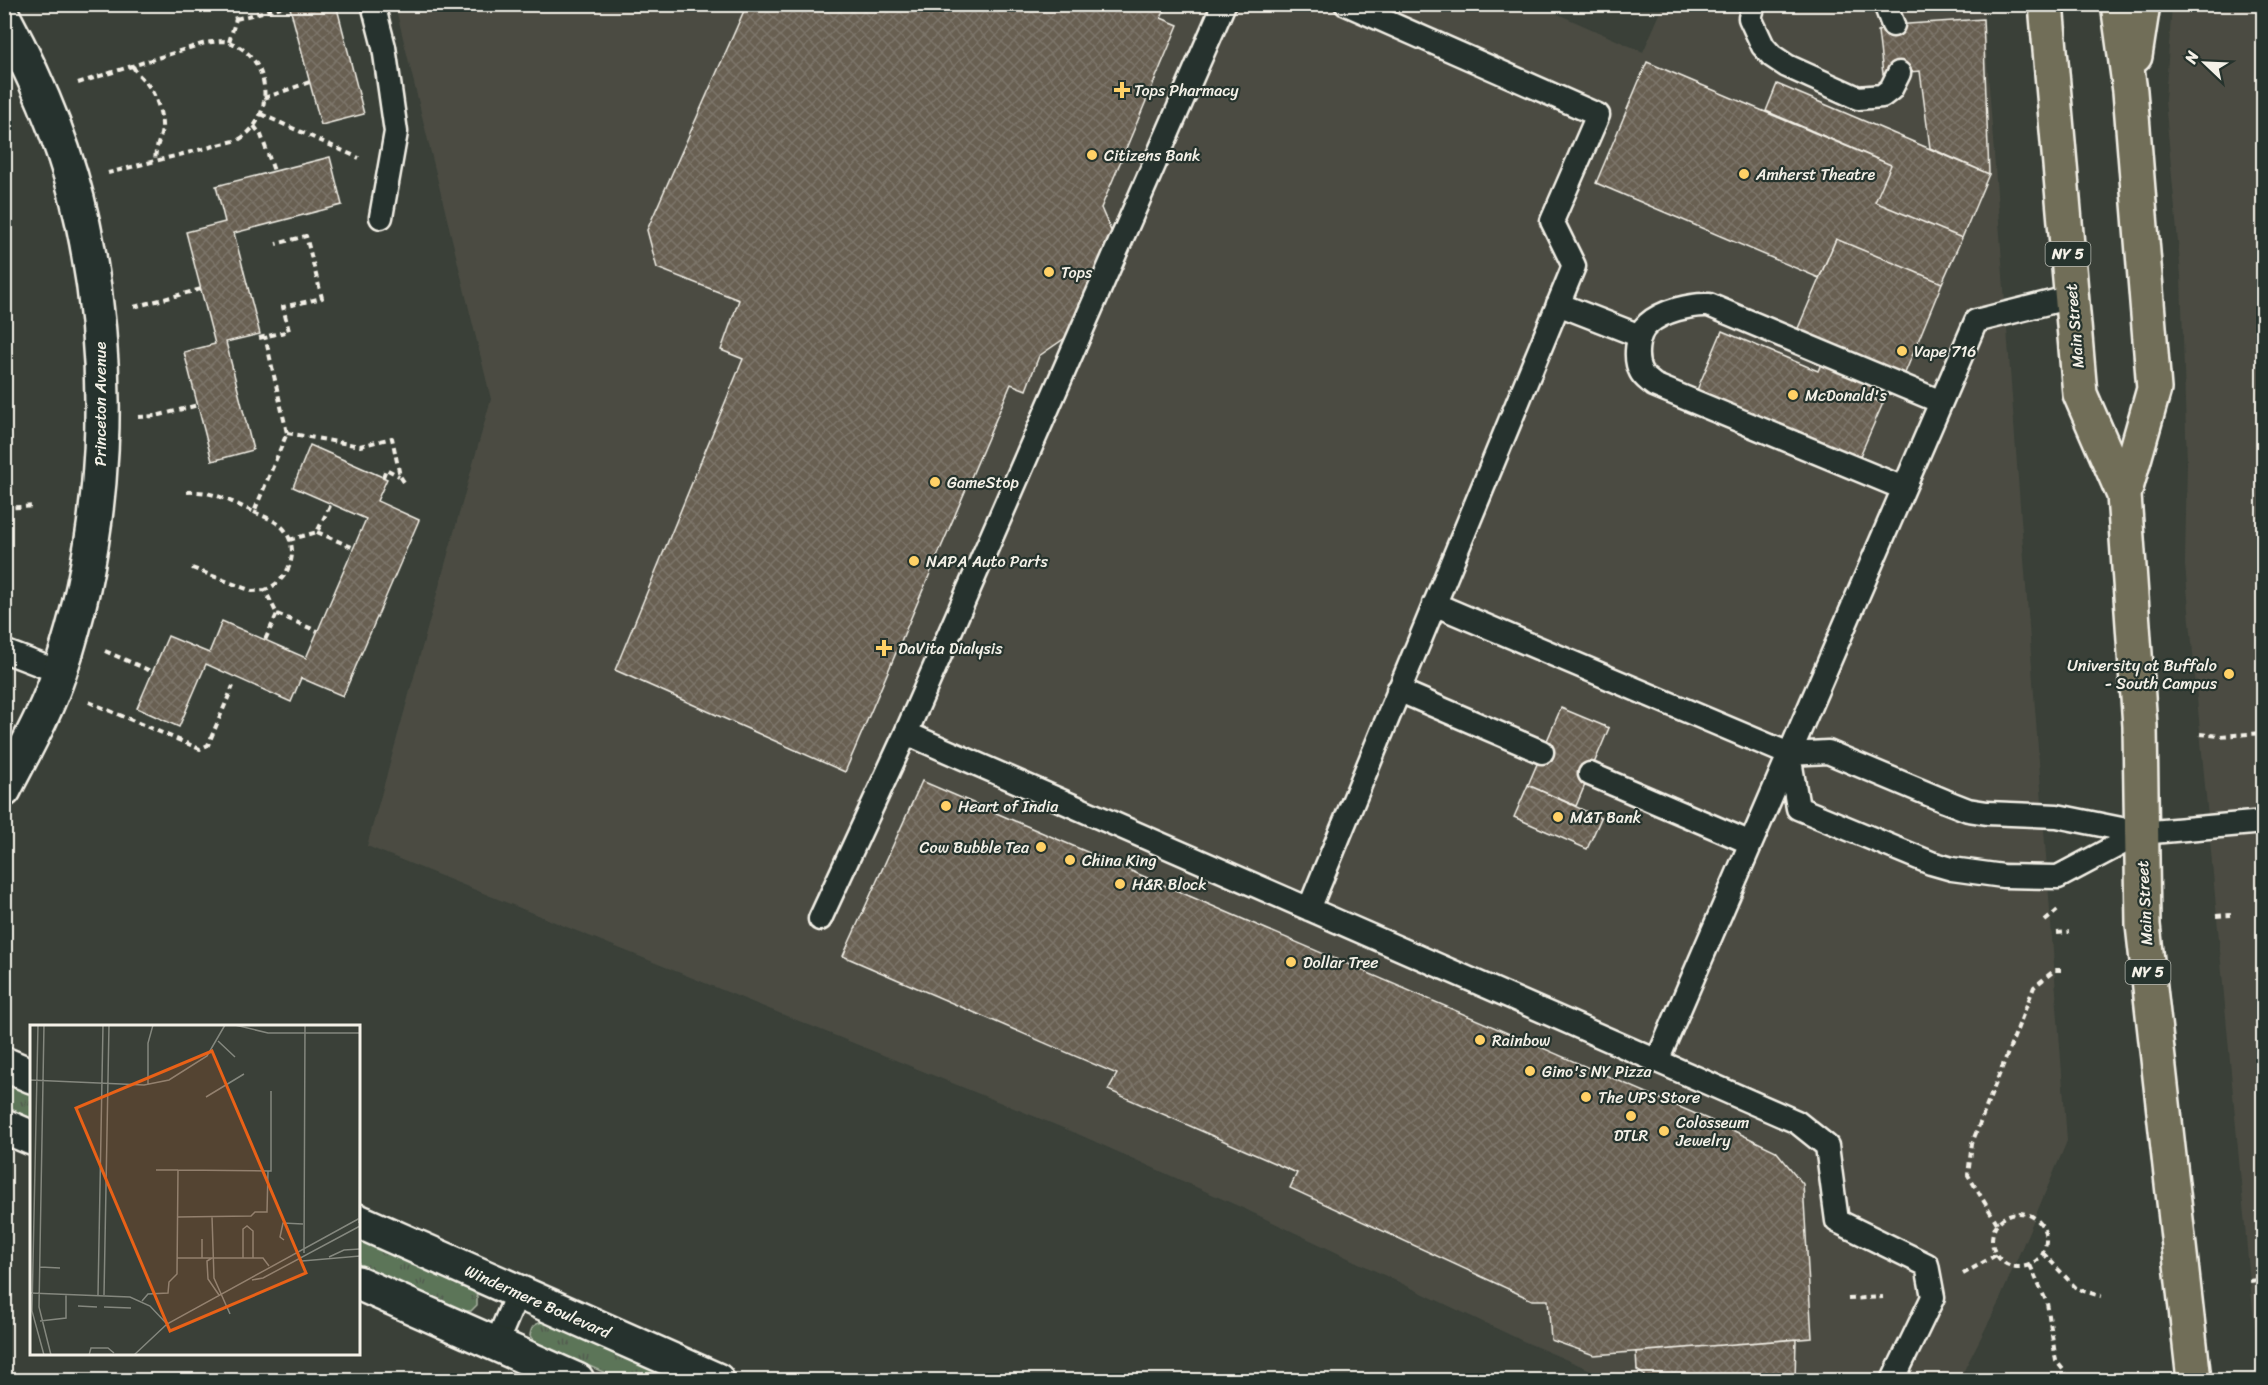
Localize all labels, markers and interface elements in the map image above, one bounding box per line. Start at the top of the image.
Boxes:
north arrow [2175,33,2235,93]
text: N [2176,46,2208,69]
place label: Tops Pharmacy [1134,76,1239,105]
marker: Tops Pharmacy [1115,83,1129,97]
place label: Citizens Bank [1104,141,1201,170]
marker: Citizens Bank [1085,148,1099,162]
place label: Amherst Theatre [1755,160,1876,189]
marker: Amherst Theatre [1737,167,1751,181]
road number: NY 5 [2046,242,2090,266]
place label: Tops [1061,258,1093,287]
marker: Tops [1042,265,1056,279]
street label: Main Street [2056,282,2093,369]
place label: Vape 716 [1914,337,1976,366]
street label: Princeton Avenue [86,342,115,466]
marker: Vape 716 [1895,344,1909,358]
place label: McDonald's [1805,381,1887,410]
marker: McDonald's [1786,388,1800,402]
place label: GameStop [947,468,1019,497]
marker: GameStop [928,475,942,489]
place label: NAPA Auto Parts [926,547,1049,576]
marker: NAPA Auto Parts [907,554,921,568]
place label: DaVita Dialysis [898,634,1003,663]
marker: DaVita Dialysis [875,639,893,657]
place label: University at Buffalo - South Campus [2067,651,2218,698]
marker: University at Buffalo - South Campus [2222,667,2236,681]
place label: Heart of India [958,792,1059,821]
marker: Heart of India [939,799,953,813]
place label: M&T Bank [1570,803,1642,832]
marker: M&T Bank [1551,810,1565,824]
place label: Cow Bubble Tea [920,833,1030,862]
marker: Cow Bubble Tea [1034,840,1048,854]
place label: China King [1082,846,1157,875]
marker: China King [1063,853,1077,867]
street label: Main Street [2128,860,2161,946]
place label: H&R Block [1132,870,1207,899]
marker: H&R Block [1113,877,1127,891]
place label: Dollar Tree [1303,948,1379,977]
marker: Dollar Tree [1284,955,1298,969]
road number: NY 5 [2126,960,2170,984]
inset map [30,1025,360,1355]
place label: Rainbow [1492,1026,1550,1055]
marker: Rainbow [1473,1033,1487,1047]
place label: Gino's NY Pizza [1542,1057,1653,1086]
marker: Gino's NY Pizza [1523,1064,1537,1078]
place label: The UPS Store [1598,1083,1700,1112]
marker: The UPS Store [1579,1090,1593,1104]
place label: Colosseum Jewelry [1675,1108,1749,1155]
marker: DTLR [1624,1109,1638,1123]
place label: DTLR [1614,1121,1648,1150]
marker: Colosseum Jewelry [1657,1124,1671,1138]
street label: Windermere Boulevard [460,1256,617,1347]

